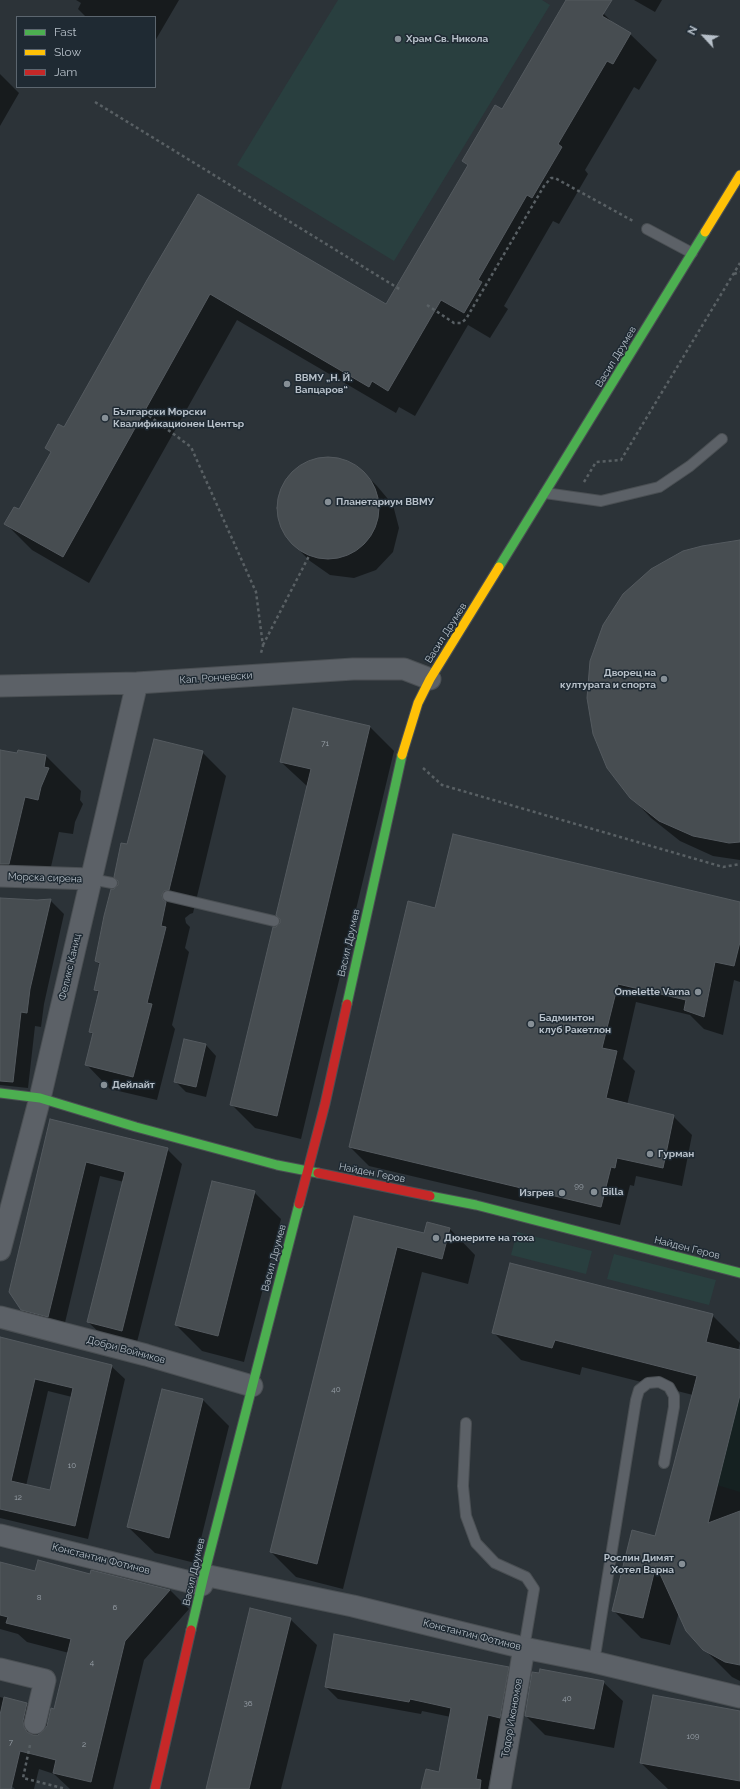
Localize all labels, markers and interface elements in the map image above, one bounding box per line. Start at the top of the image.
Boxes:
legend [16,16,156,88]
north arrow [684,16,724,56]
text: N [685,24,700,37]
text: Fast [54,25,77,39]
place label: Храм Св. Никола [406,33,488,45]
marker: Храм Св. Никола [393,34,403,44]
text: Slow [54,45,81,59]
text: Jam [54,65,77,79]
street label: Васил Друмев [593,324,639,390]
place label: ВВМУ „Н. Й. Вапцаров“ [295,372,352,396]
marker: ВВМУ „Н. Й. Вапцаров“ [282,379,292,389]
place label: Български Морски Квалификационен Център [113,406,244,430]
marker: Български Морски Квалификационен Център [100,413,110,423]
place label: Планетариум ВВМУ [336,496,434,508]
marker: Планетариум ВВМУ [323,497,333,507]
street label: Васил Друмев [423,601,469,665]
place label: Дворец на културата и спорта [560,667,656,690]
street label: Кап. Рончевски [179,669,253,687]
marker: Дворец на културата и спорта [659,674,669,684]
house number: 71 [321,739,329,749]
street label: Морска сирена [8,871,82,885]
street label: Васил Друмев [335,908,363,978]
street label: Феликс Каниц [57,933,83,1001]
place label: Omelette Varna [615,986,690,998]
marker: Omelette Varna [693,987,703,997]
place label: Бадминтон клуб Ракетлон [539,1012,611,1036]
marker: Бадминтон клуб Ракетлон [526,1019,536,1029]
place label: Дейлайт [112,1079,155,1091]
marker: Дейлайт [99,1080,109,1090]
place label: Гурман [658,1148,694,1160]
marker: Гурман [645,1149,655,1159]
street label: Найден Геров [338,1161,406,1185]
house number: 99 [574,1182,584,1192]
place label: Billa [602,1186,623,1198]
place label: Изгрев [519,1187,554,1199]
marker: Billa [589,1187,599,1197]
marker: Изгрев [557,1188,567,1198]
street label: Васил Друмев [259,1223,289,1293]
place label: Дюнерите на тоха [444,1232,534,1244]
marker: Дюнерите на тоха [431,1233,441,1243]
street label: Найден Геров [653,1234,721,1262]
street label: Добри Войников [85,1334,167,1366]
house number: 40 [331,1385,341,1395]
house number: 10 [68,1461,76,1471]
house number: 12 [14,1493,22,1503]
street label: Васил Друмев [180,1537,208,1607]
street label: Константин Фотинов [51,1541,151,1577]
place label: Рослин Димят Хотел Варна [604,1552,674,1576]
marker: Рослин Димят Хотел Варна [677,1559,687,1569]
house number: 8 [37,1593,41,1603]
house number: 6 [113,1603,117,1613]
street label: Константин Фотинов [422,1617,522,1653]
house number: 4 [90,1658,94,1668]
street label: Тодор Икономов [499,1678,525,1758]
house number: 40 [562,1694,572,1704]
house number: 36 [243,1699,253,1709]
house number: 109 [686,1732,700,1742]
house number: 7 [9,1738,13,1748]
house number: 2 [82,1740,86,1750]

